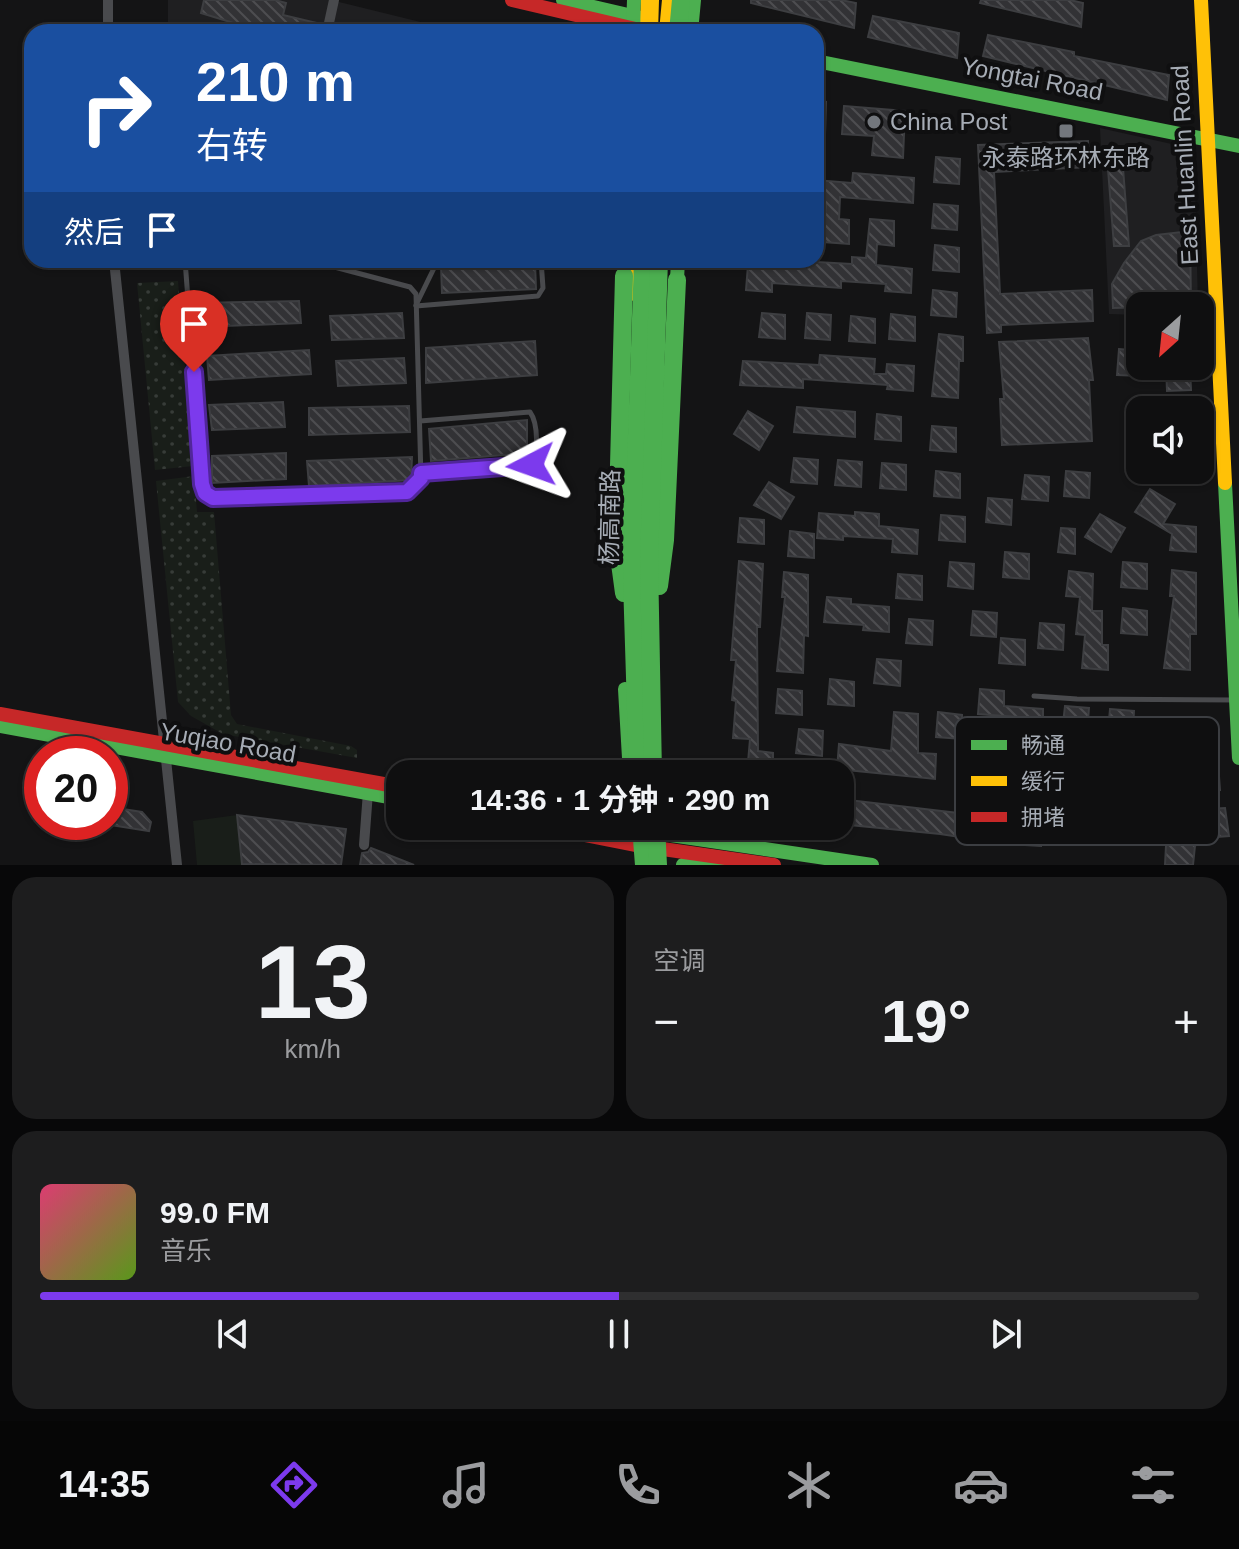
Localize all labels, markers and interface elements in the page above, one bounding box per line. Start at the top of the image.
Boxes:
text: 210 m [196,50,355,113]
street label: Yongtai Road [959,52,1105,105]
icon: right [64,56,168,160]
street label: East Huanlin Road [1166,64,1203,266]
place label: China Post [890,108,1008,135]
marker: China Post [865,113,883,131]
marker: 永泰路环林东路 [1057,122,1075,140]
text: 右转 [196,125,268,166]
place label: 永泰路环林东路 [982,144,1150,171]
icon: arrive [140,208,184,252]
text: 然后 [64,216,124,249]
pin [160,290,228,372]
north arrow [1126,292,1214,380]
map controls [1126,292,1214,484]
icon: arrive [172,302,216,346]
button: sound [1126,396,1214,484]
position arrow [489,423,573,507]
street label: 杨高南路 [595,469,624,565]
street label: Yuqiao Road [158,717,298,768]
legend [955,717,1219,845]
text: 畅通 [1021,733,1065,758]
speed limit sign: 20 [24,736,128,840]
text: 缓行 [1021,769,1065,794]
text: 14:36 · 1 分钟 · 290 m [470,783,770,816]
text: 拥堵 [1021,805,1065,830]
text: 13 [255,924,371,1040]
text: 空调 [654,946,706,976]
text: 19° [881,988,972,1055]
text: − [654,997,679,1046]
text: + [1173,997,1199,1046]
text: km/h [285,1034,341,1064]
text: 99.0 FM [160,1196,270,1229]
text: 音乐 [160,1236,212,1266]
icon: previous [211,1312,255,1356]
icon: pause [597,1312,641,1356]
icon: next [984,1312,1028,1356]
icon: directions [266,1457,322,1513]
icon: music [438,1457,494,1513]
icon: phone [610,1457,666,1513]
icon: climate [781,1457,837,1513]
icon: car [953,1457,1009,1513]
icon: filters [1125,1457,1181,1513]
text: 14:35 [58,1464,150,1505]

